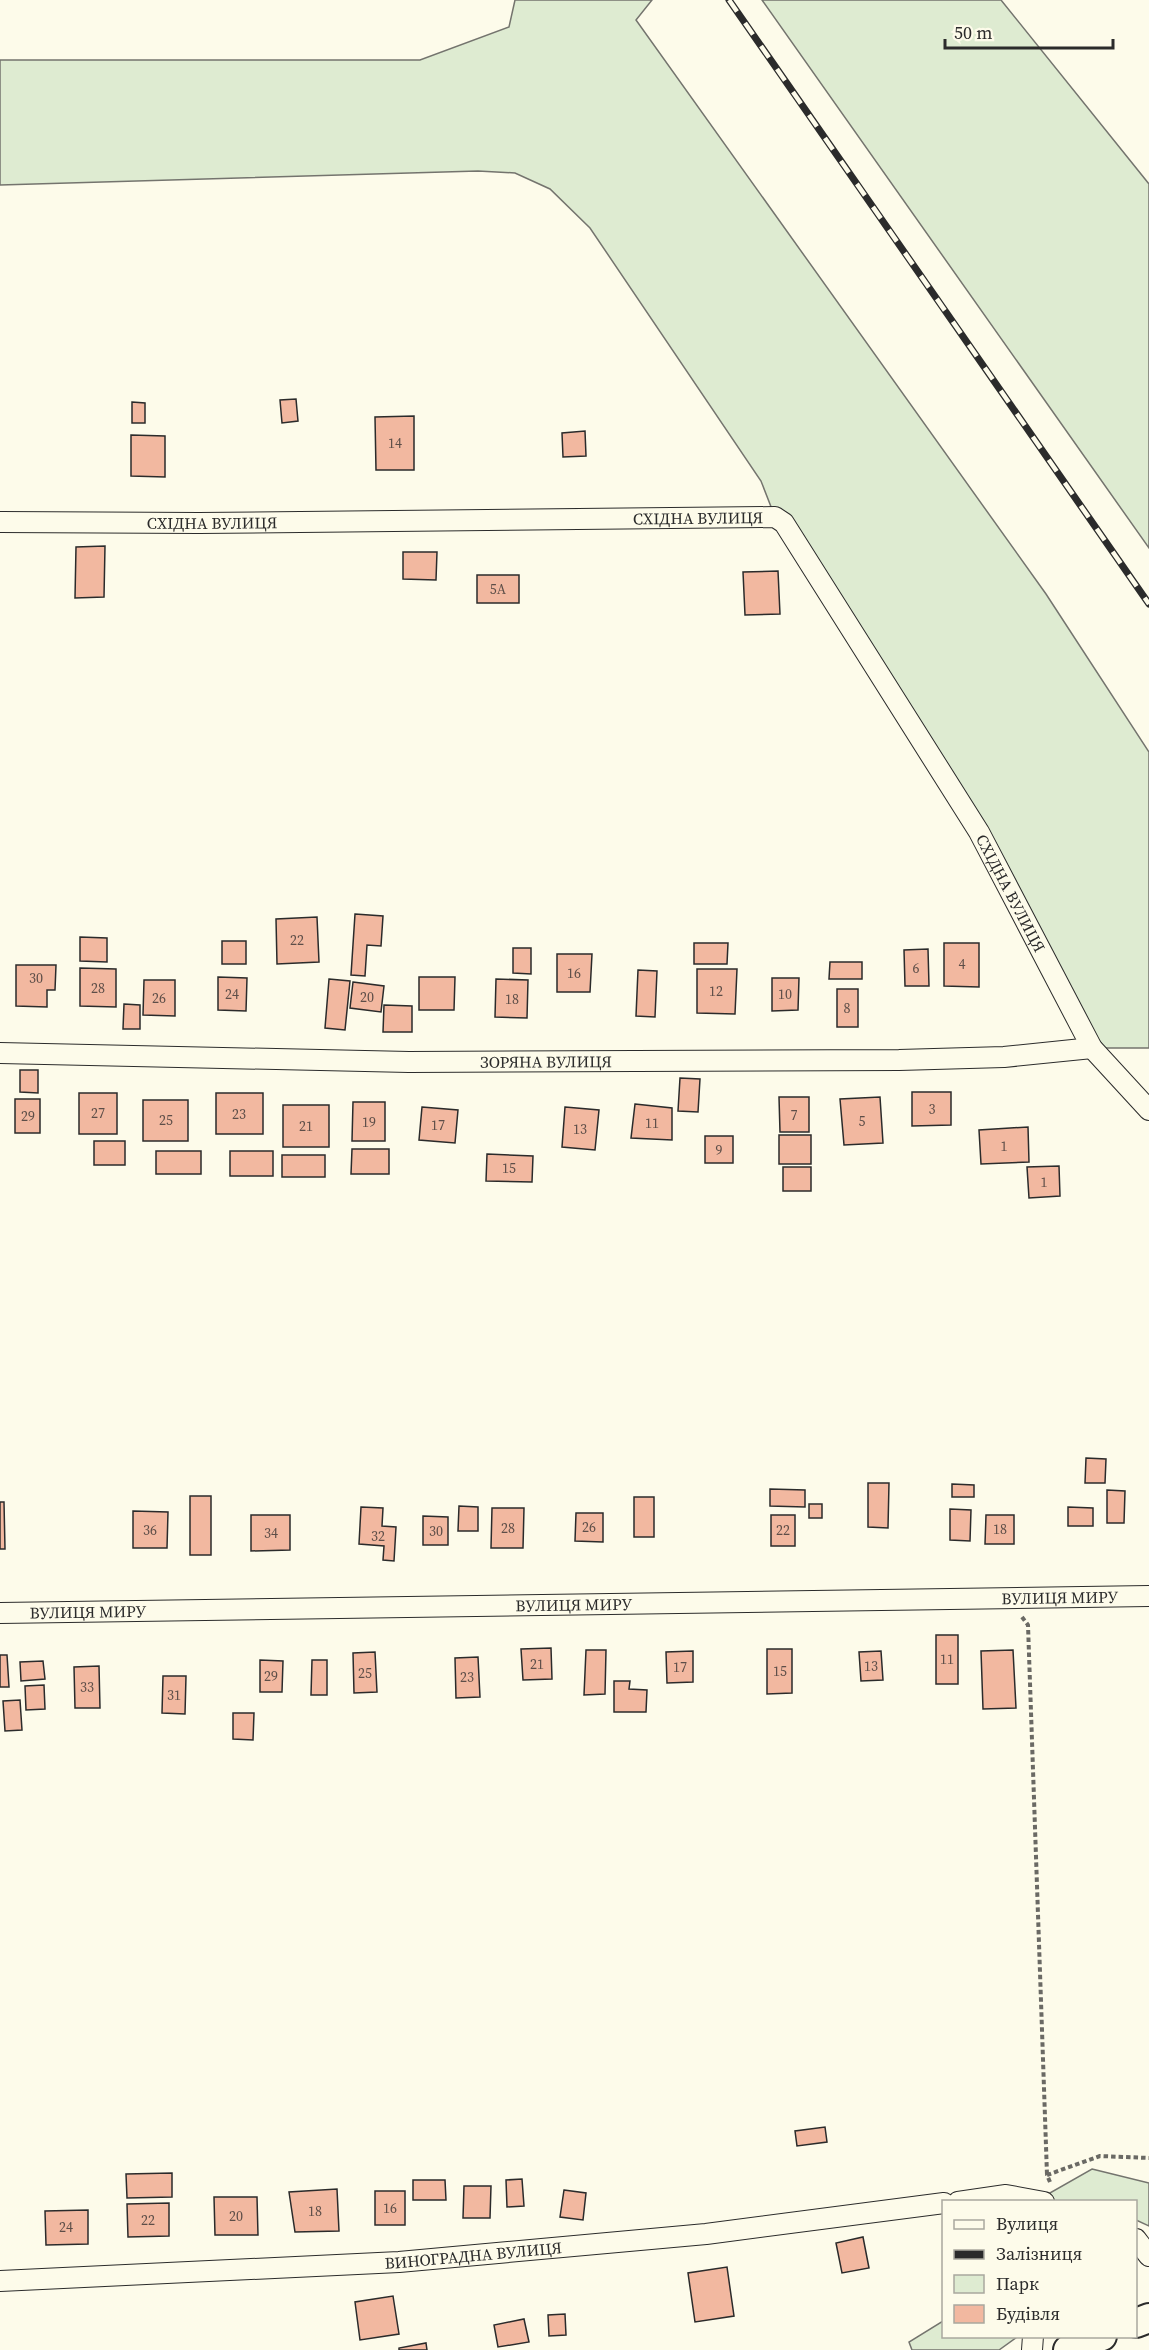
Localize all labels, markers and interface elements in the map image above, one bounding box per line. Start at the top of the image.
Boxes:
scale bar [945,12,1113,50]
text: 50 m [954,20,992,45]
house number: 14 [388,433,402,453]
street label: СХІДНА ВУЛИЦЯ [633,506,763,529]
street label: СХІДНА ВУЛИЦЯ [147,511,277,534]
house number: 5А [490,579,507,599]
street label: СХІДНА ВУЛИЦЯ [971,830,1051,956]
house number: 22 [290,930,304,950]
house number: 4 [959,954,966,974]
house number: 6 [913,958,920,978]
house number: 16 [567,963,581,983]
house number: 30 [29,968,43,988]
house number: 28 [91,978,105,998]
house number: 12 [709,981,723,1001]
house number: 24 [225,984,239,1004]
house number: 10 [778,984,792,1004]
house number: 20 [360,987,374,1007]
house number: 26 [152,988,166,1008]
house number: 18 [505,989,519,1009]
house number: 8 [844,998,851,1018]
street label: ЗОРЯНА ВУЛИЦЯ [480,1050,612,1073]
house number: 3 [929,1099,936,1119]
house number: 27 [91,1103,105,1123]
house number: 23 [232,1104,246,1124]
house number: 7 [791,1105,798,1125]
house number: 29 [21,1106,35,1126]
house number: 25 [159,1110,173,1130]
house number: 5 [859,1111,866,1131]
house number: 19 [362,1112,376,1132]
house number: 11 [645,1113,659,1133]
house number: 17 [431,1115,445,1135]
house number: 21 [299,1116,313,1136]
house number: 13 [573,1119,587,1139]
house number: 1 [1001,1136,1008,1156]
house number: 9 [716,1140,723,1160]
house number: 15 [502,1158,516,1178]
house number: 1 [1041,1172,1048,1192]
house number: 26 [582,1517,596,1537]
house number: 28 [501,1518,515,1538]
house number: 18 [993,1519,1007,1539]
house number: 36 [143,1520,157,1540]
house number: 22 [776,1520,790,1540]
house number: 30 [429,1521,443,1541]
house number: 34 [264,1523,278,1543]
house number: 32 [371,1526,385,1546]
street label: ВУЛИЦЯ МИРУ [1001,1585,1119,1609]
street label: ВУЛИЦЯ МИРУ [515,1593,633,1616]
street label: ВУЛИЦЯ МИРУ [29,1600,147,1624]
house number: 11 [940,1649,954,1669]
house number: 21 [530,1654,544,1674]
house number: 13 [864,1656,878,1676]
house number: 17 [673,1657,687,1677]
house number: 15 [773,1661,787,1681]
house number: 25 [358,1663,372,1683]
house number: 29 [264,1666,278,1686]
house number: 23 [460,1667,474,1687]
house number: 33 [80,1677,94,1697]
house number: 31 [167,1685,181,1705]
house number: 16 [383,2198,397,2218]
legend [942,2200,1137,2338]
house number: 18 [308,2201,322,2221]
house number: 20 [229,2206,243,2226]
house number: 22 [141,2210,155,2230]
text: Вулиця [996,2211,1058,2236]
house number: 24 [59,2217,73,2237]
street label: ВИНОГРАДНА ВУЛИЦЯ [384,2236,563,2274]
text: Залізниця [996,2241,1082,2266]
text: Парк [996,2271,1039,2296]
text: Будівля [996,2301,1060,2326]

